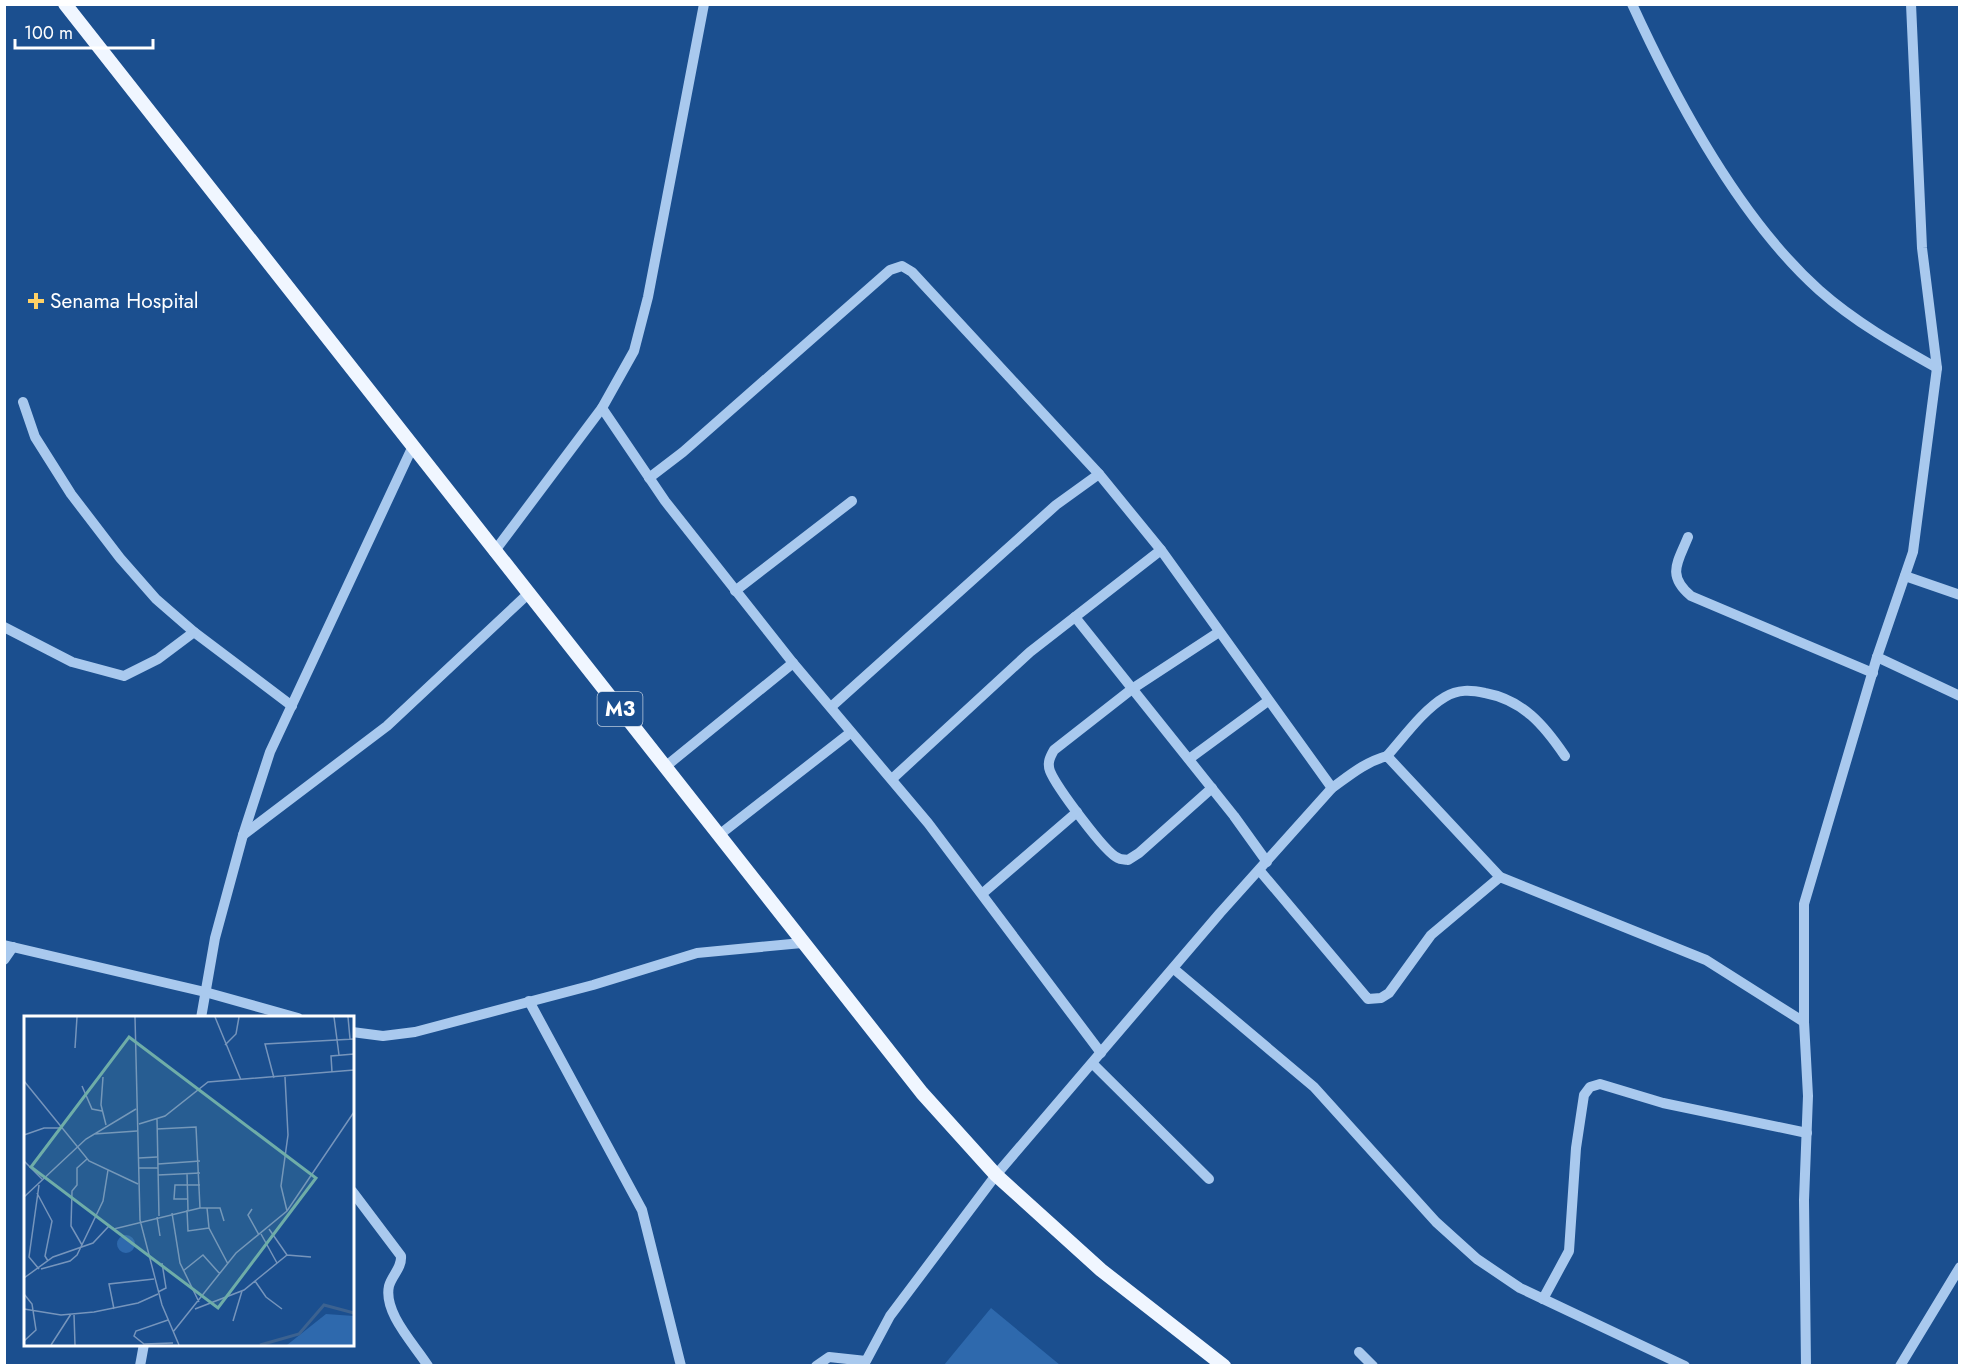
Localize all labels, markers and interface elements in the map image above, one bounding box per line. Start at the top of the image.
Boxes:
scale bar [15,12,153,50]
text: 100 m [24,20,73,46]
place label: Senama Hospital [50,286,199,316]
marker: Senama Hospital [27,292,45,310]
road number: M3 [598,692,642,726]
inset map [24,1016,354,1346]

